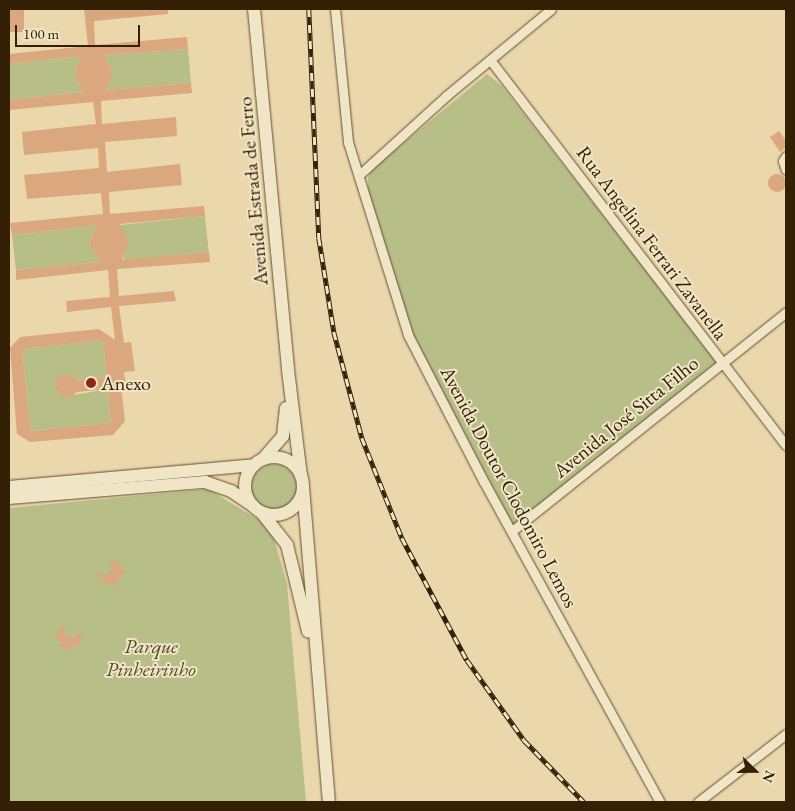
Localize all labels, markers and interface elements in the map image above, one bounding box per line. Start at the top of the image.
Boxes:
scale bar [18,15,142,47]
text: 100 m [23,24,59,43]
street label: Avenida Estrada de Ferro [233,96,273,286]
street label: Rua Angelina Ferrari Zavanella [571,141,733,345]
street label: Avenida José Sitta Filho [549,351,703,483]
street label: Avenida Doutor Clodomiro Lemos [435,362,583,612]
place label: Anexo [101,371,151,395]
marker: Anexo [85,377,97,389]
park label: Parque Pinheirinho [106,635,196,682]
north arrow [730,746,780,796]
text: N [758,768,779,785]

